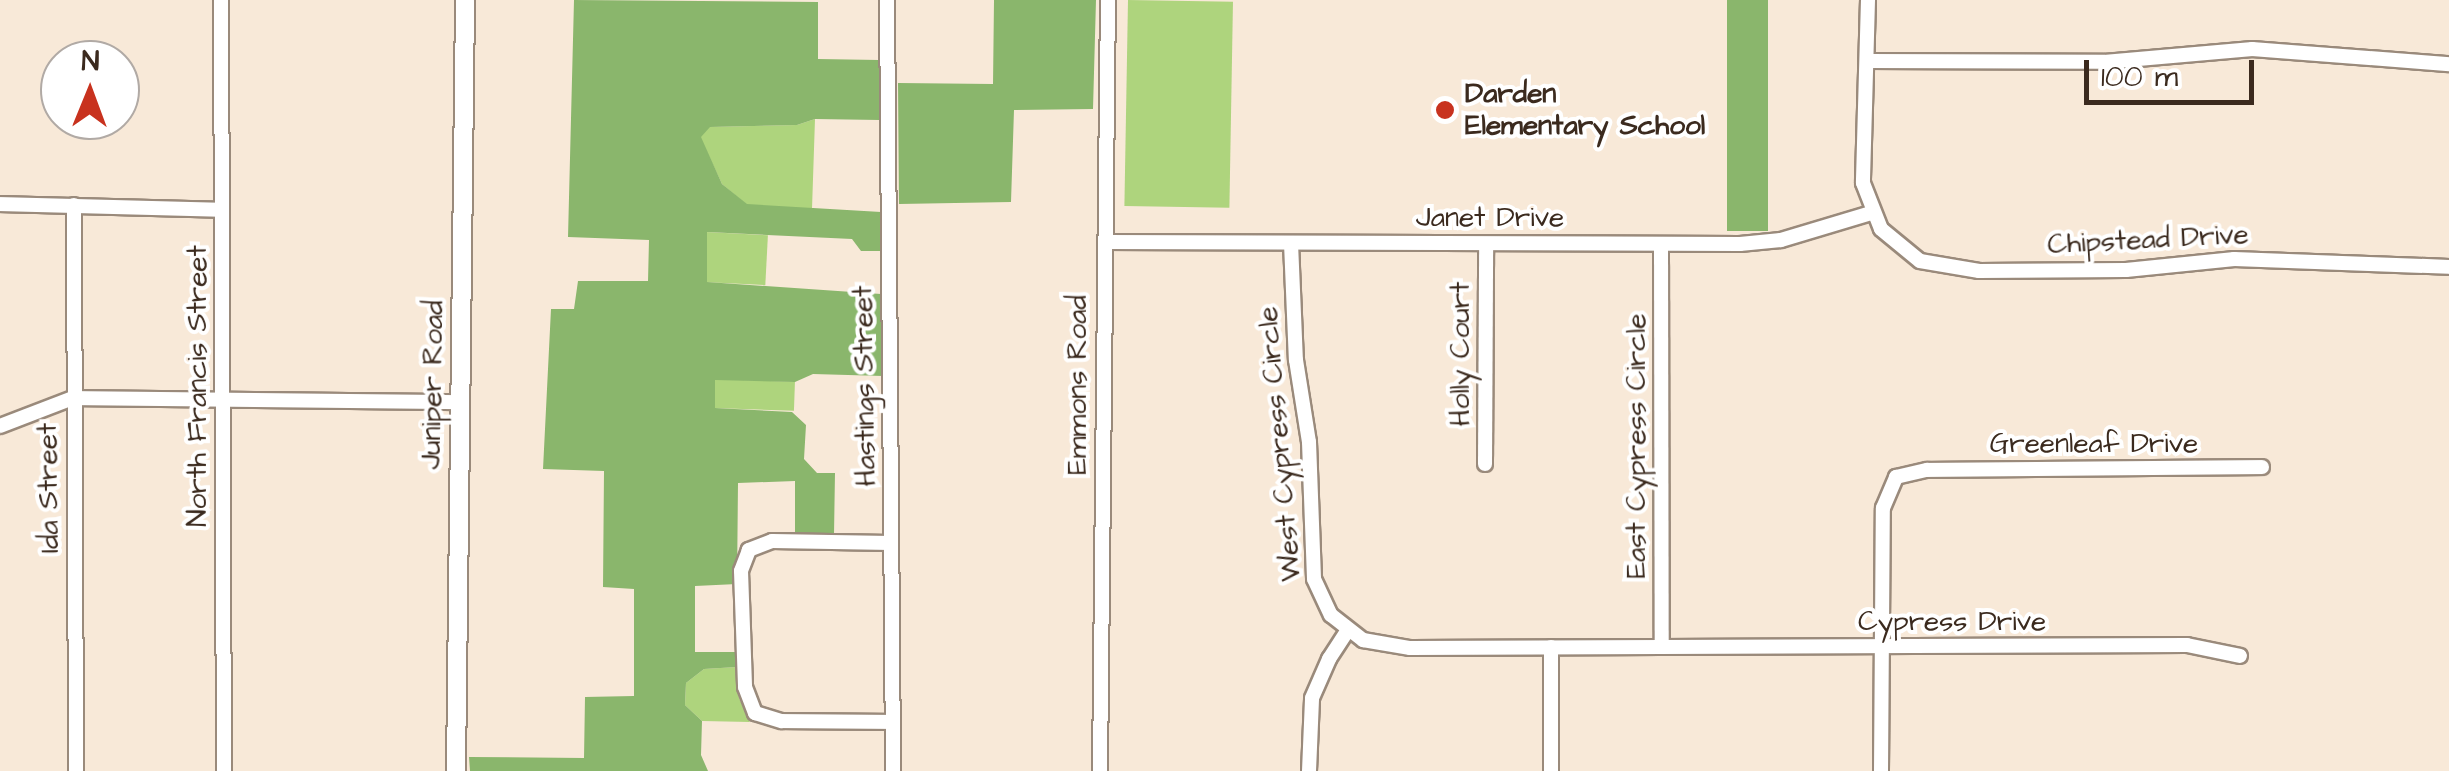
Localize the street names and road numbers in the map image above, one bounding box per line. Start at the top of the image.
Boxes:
street label: Janet Drive [1416,201,1564,235]
street label: Chipstead Drive [2047,218,2249,262]
street label: North Francis Street [181,245,215,527]
street label: Holly Court [1444,282,1478,426]
street label: Hastings Street [846,285,884,487]
street label: Emmons Road [1061,295,1095,475]
street label: Juniper Road [415,300,451,470]
street label: West Cypress Circle [1251,305,1309,583]
street label: East Cypress Circle [1620,314,1654,578]
street label: Ida Street [31,423,67,553]
street label: Greenleaf Drive [1990,427,2198,461]
street label: Cypress Drive [1858,605,2046,639]

